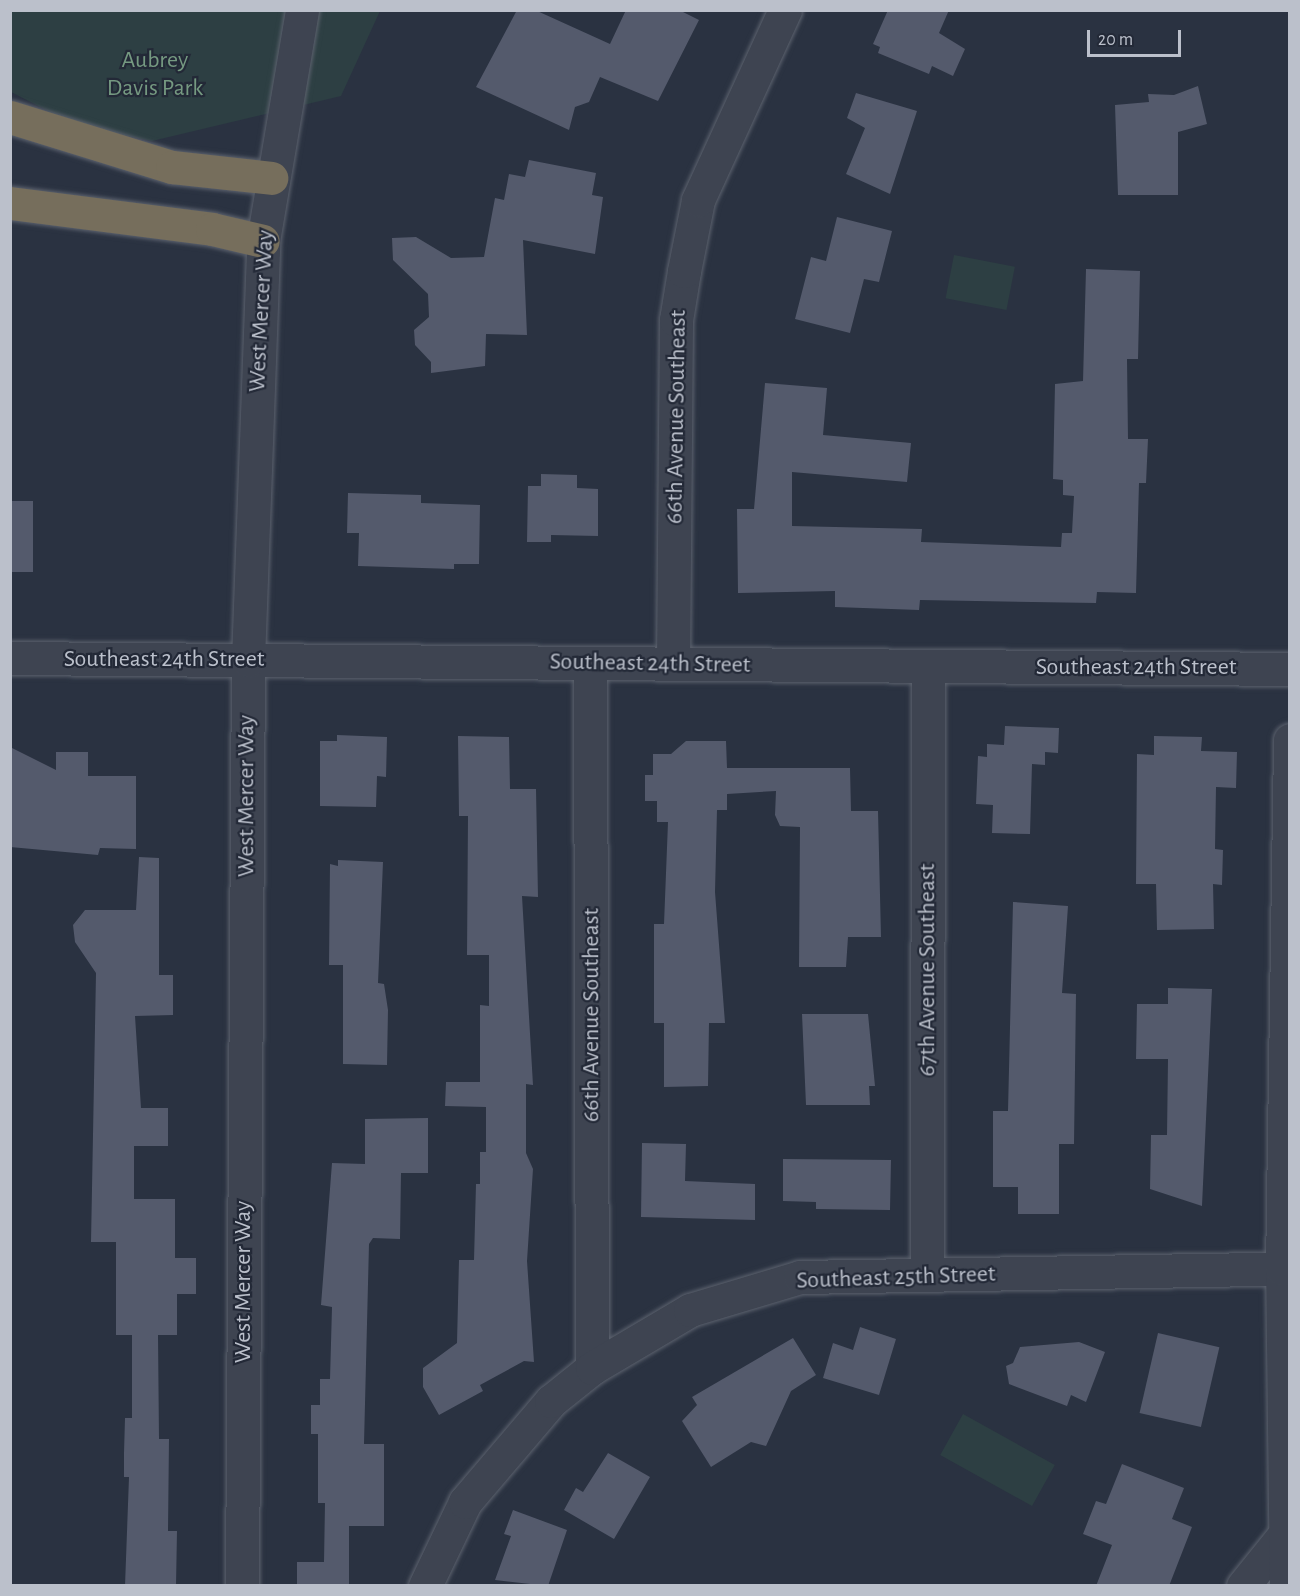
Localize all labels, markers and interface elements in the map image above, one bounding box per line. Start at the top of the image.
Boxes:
scale bar [1090,18,1184,56]
text: 20 m [1098,31,1133,49]
park label: Aubrey Davis Park [107,47,203,103]
street label: West Mercer Way [243,229,281,393]
street label: 66th Avenue Southeast [661,310,693,524]
street label: Southeast 24th Street [64,646,264,674]
street label: Southeast 24th Street [549,648,751,680]
street label: Southeast 24th Street [1036,654,1236,682]
street label: West Mercer Way [233,715,261,877]
street label: 67th Avenue Southeast [914,864,942,1076]
street label: 66th Avenue Southeast [578,908,606,1122]
street label: West Mercer Way [230,1201,258,1363]
street label: Southeast 25th Street [796,1260,996,1296]

